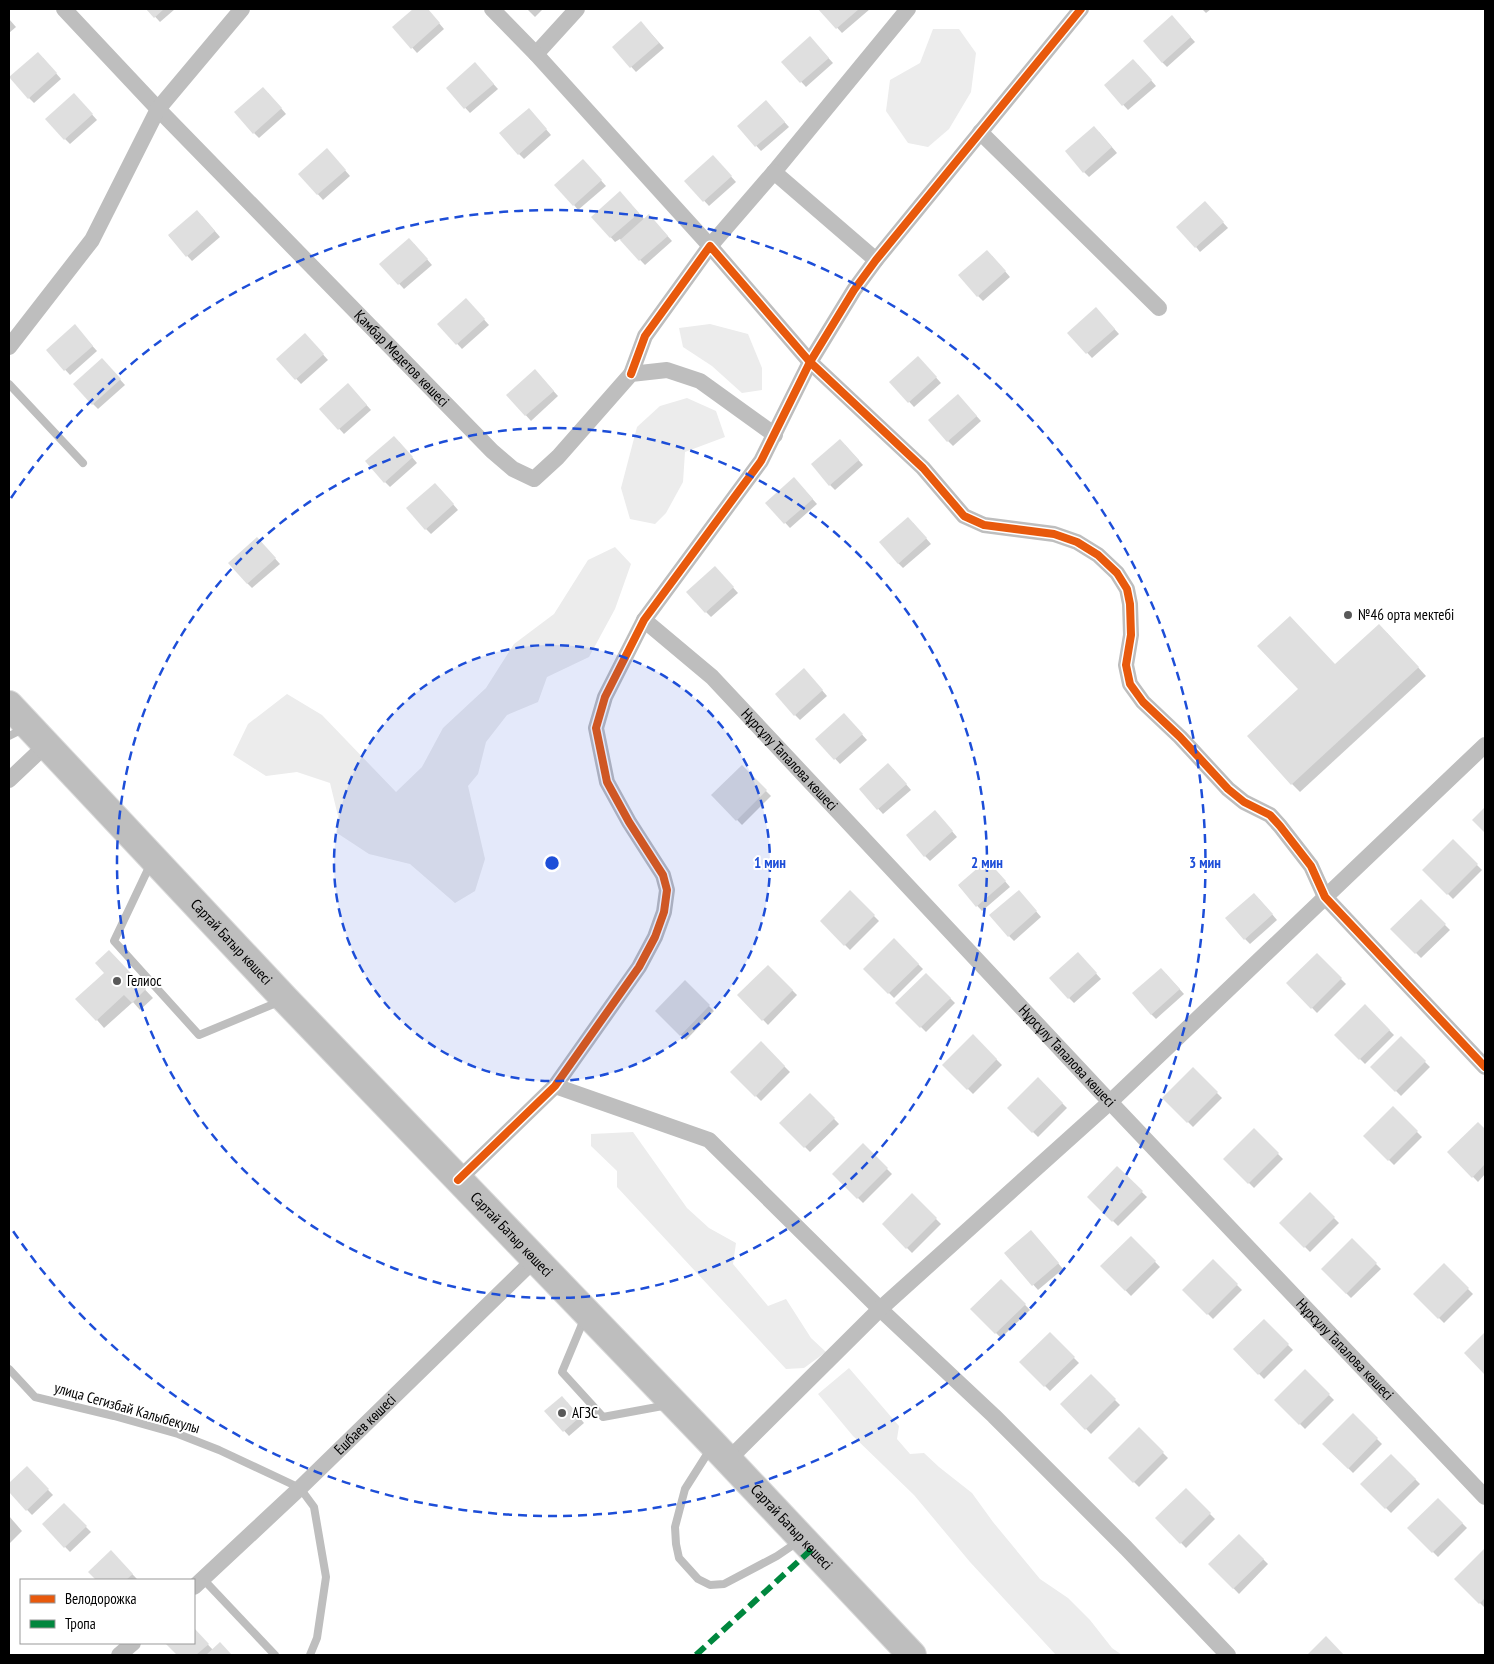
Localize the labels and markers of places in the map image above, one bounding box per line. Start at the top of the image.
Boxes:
place label: №46 орта мектебі [1358,605,1454,624]
marker: №46 орта мектебі [1342,609,1354,621]
centre of rings [543,854,561,872]
place label: Гелиос [127,971,162,990]
marker: Гелиос [111,975,123,987]
place label: АГЗС [572,1403,598,1422]
marker: АГЗС [556,1407,568,1419]

